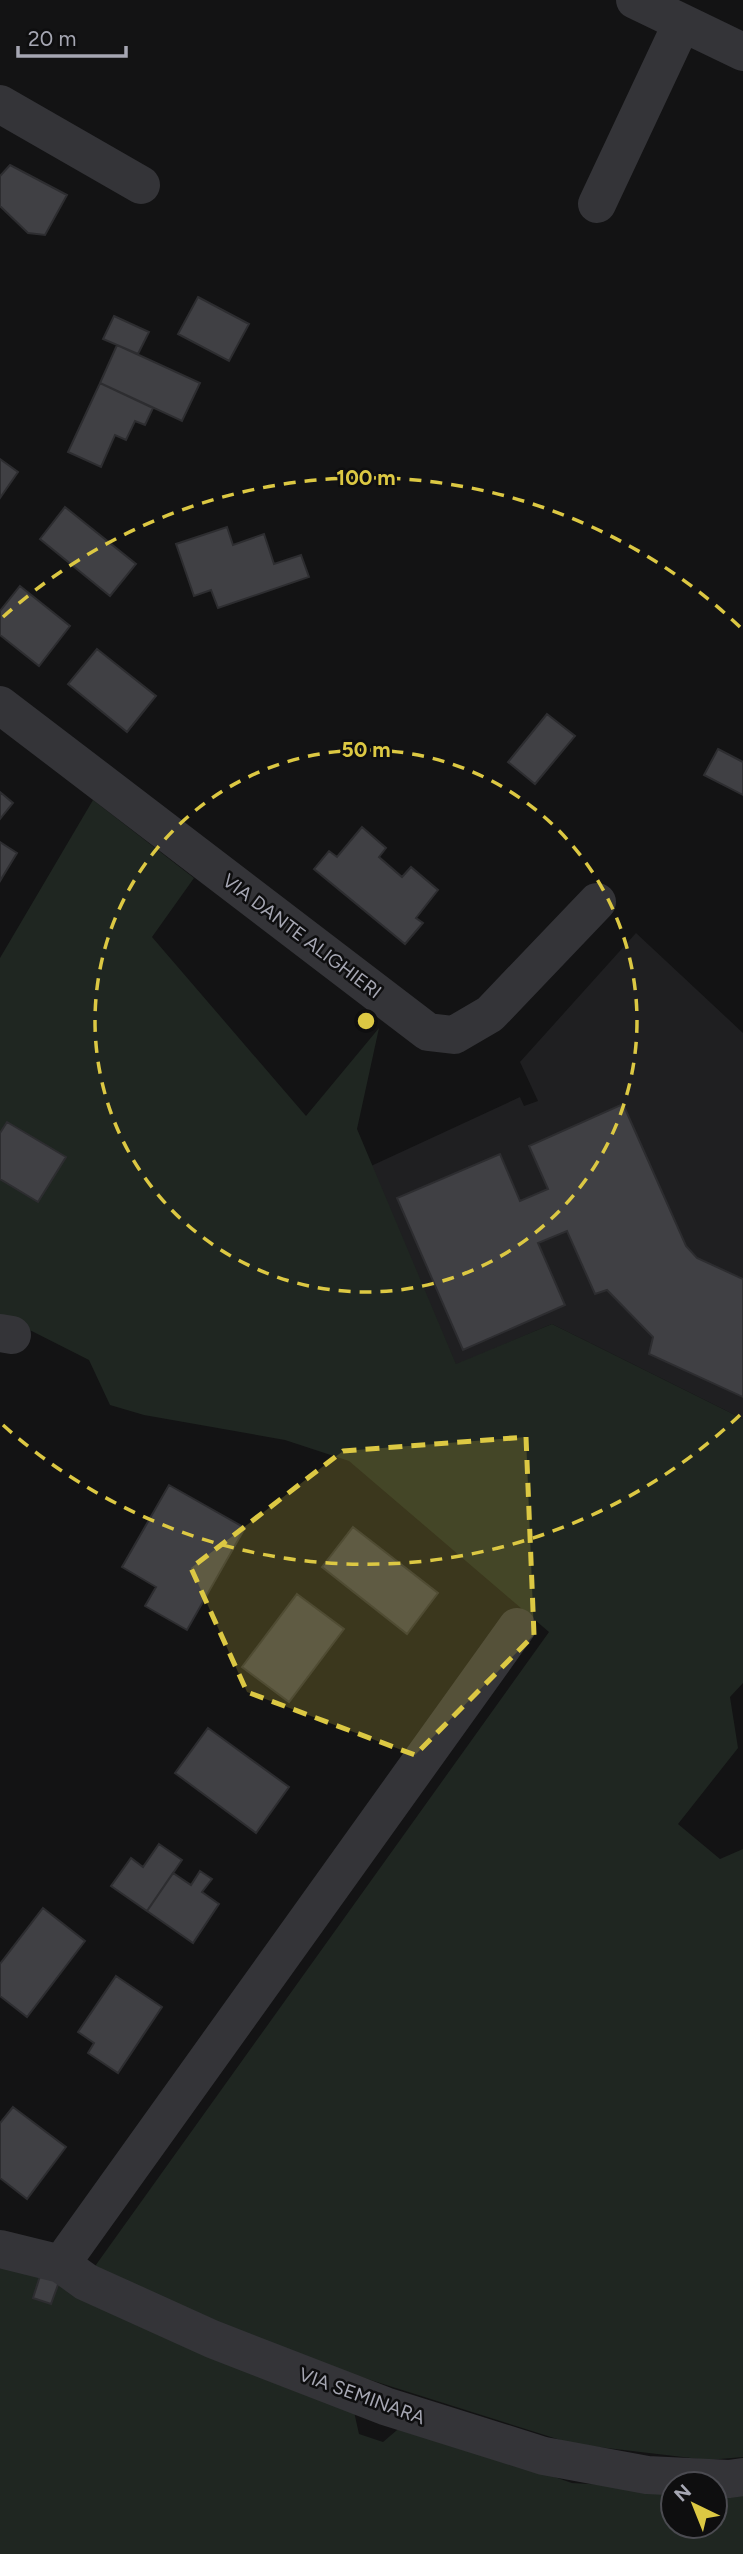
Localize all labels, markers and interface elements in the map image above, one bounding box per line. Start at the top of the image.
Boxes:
scale bar [18,14,126,58]
text: 20 m [28,26,76,51]
text: 100 m [336,465,396,490]
text: 50 m [341,737,391,762]
street label: VIA DANTE ALIGHIERI [218,869,386,1003]
centre of rings [354,1009,378,1033]
street label: VIA SEMINARA [296,2363,428,2429]
north arrow [659,2470,729,2540]
text: N [670,2480,696,2506]

